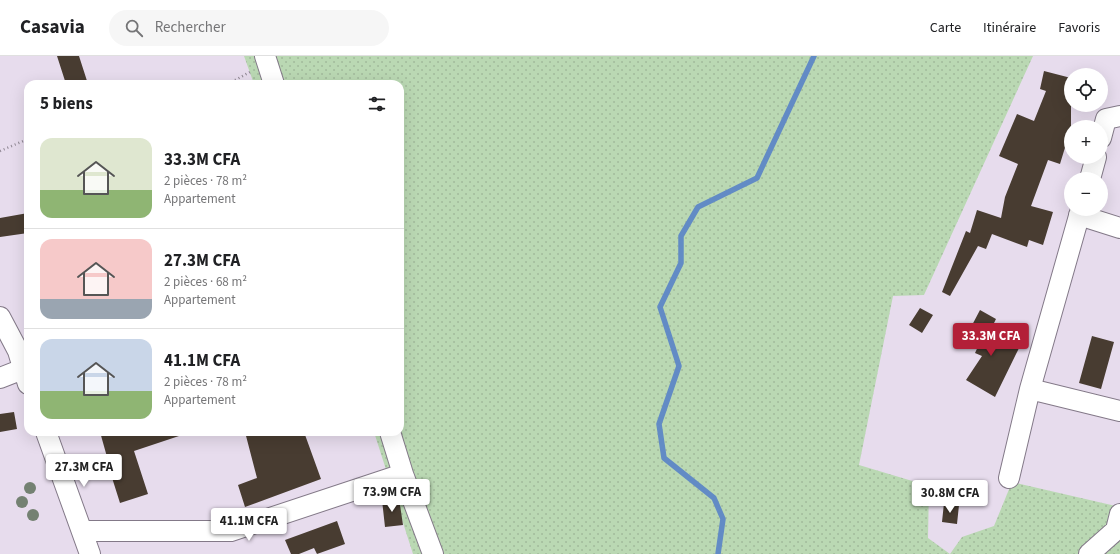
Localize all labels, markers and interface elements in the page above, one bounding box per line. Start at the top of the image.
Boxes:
search box [109,10,389,46]
text: Casavia [20,14,85,41]
icon: search [123,17,145,39]
text: Rechercher [155,17,226,38]
text: Carte [930,18,961,38]
text: Itinéraire [983,18,1036,38]
text: Favoris [1058,18,1100,38]
map controls [1064,68,1108,216]
button: locate [1064,68,1108,112]
text: 5 biens [40,92,93,116]
icon: filters [366,93,388,115]
button: + [1064,120,1108,164]
text: 33.3M CFA [164,148,240,172]
icon: home [72,154,120,202]
text: 2 pièces · 78 m² [164,172,247,190]
button: − [1064,172,1108,216]
text: Appartement [164,190,236,208]
text: 27.3M CFA [164,249,240,273]
icon: home [72,255,120,303]
text: 2 pièces · 68 m² [164,273,247,291]
text: Appartement [164,291,236,309]
pin: 33.3M CFA [945,323,1037,357]
text: 33.3M CFA [962,327,1020,345]
text: 41.1M CFA [164,349,240,373]
icon: home [72,355,120,403]
text: 2 pièces · 78 m² [164,373,247,391]
text: Appartement [164,391,236,409]
pin: 27.3M CFA [38,454,130,488]
text: 27.3M CFA [55,458,113,476]
pin: 73.9M CFA [346,479,438,513]
pin: 30.8M CFA [904,480,996,514]
text: 73.9M CFA [363,483,421,501]
text: 30.8M CFA [921,484,979,502]
pin: 41.1M CFA [203,508,295,542]
text: 41.1M CFA [220,512,278,530]

